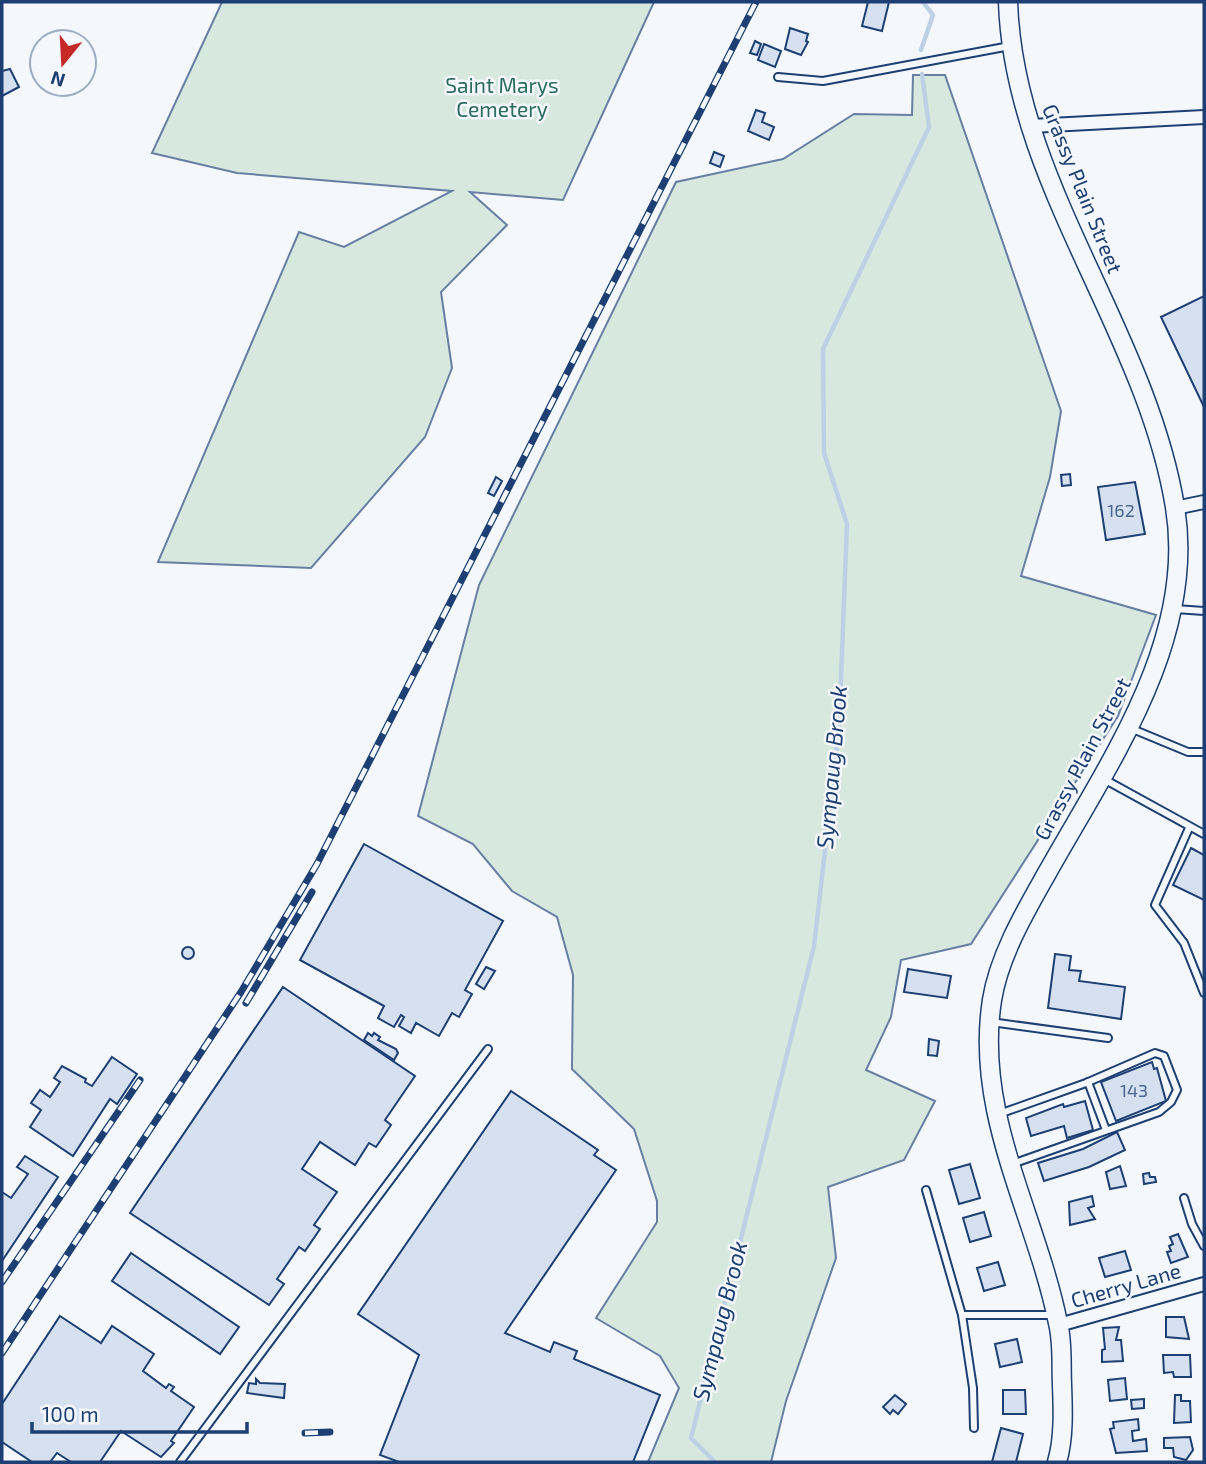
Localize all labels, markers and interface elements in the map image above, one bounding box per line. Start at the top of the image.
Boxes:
north arrow [28,28,98,98]
text: N [48,67,68,93]
park label: Saint Marys Cemetery [445,72,559,121]
street label: Grassy Plain Street [1038,100,1129,277]
house number: 162 [1107,499,1135,521]
street label: Grassy Plain Street [1028,673,1135,844]
water label: Sympaug Brook [810,684,852,850]
house number: 143 [1120,1079,1148,1101]
water label: Sympaug Brook [686,1238,752,1404]
street label: Cherry Lane [1068,1257,1184,1312]
scale bar [32,1390,247,1434]
text: 100 m [42,1401,99,1426]

